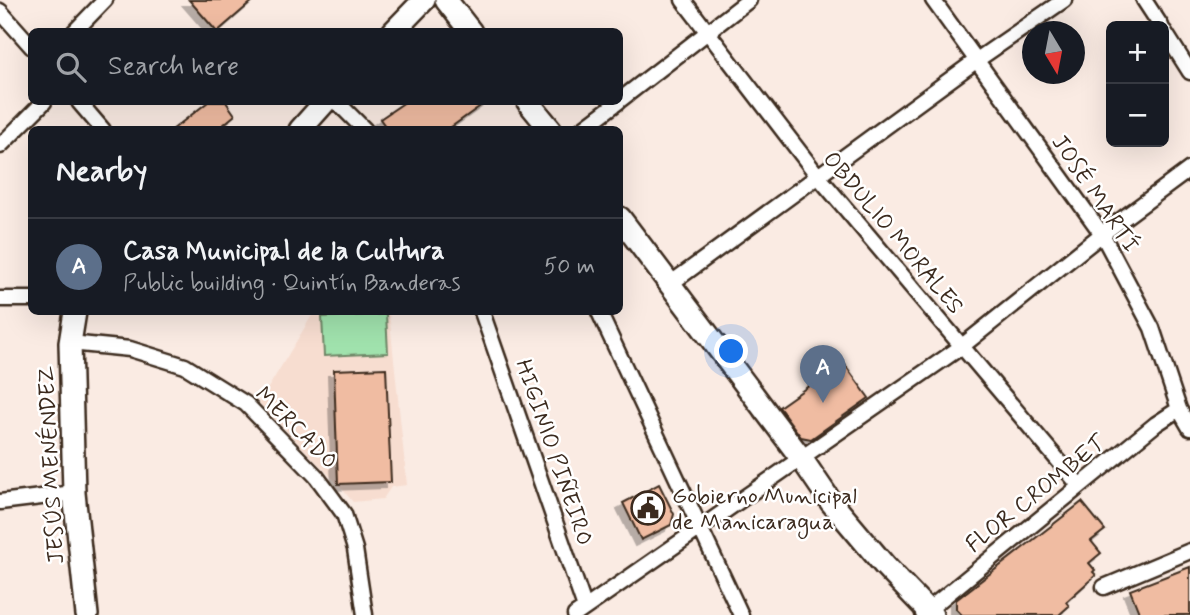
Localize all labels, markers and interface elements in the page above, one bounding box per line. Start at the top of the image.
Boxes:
north arrow [1022,21,1085,84]
map controls [1106,21,1169,147]
button: + [1106,21,1169,84]
search box [28,28,623,105]
icon: search [52,48,90,86]
text: Search here [108,50,239,84]
button: − [1106,84,1169,147]
street label: JOSÉ MARTÍ [1044,129,1146,259]
street label: OBDULIO MORALES [815,146,969,321]
text: Nearby [56,152,147,191]
text: Casa Municipal de la Cultura [123,235,445,269]
text: A [71,252,87,282]
text: 50 m [544,252,595,282]
text: Public building · Quintín Banderas [123,269,460,299]
your location [714,334,748,368]
pin: A [800,345,846,403]
street label: HIGINIO PIÑEIRO [507,356,599,550]
street label: JESÚS MENÉNDEZ [31,365,72,565]
street label: MERCADO [248,381,343,476]
street label: FLOR CROMBET [960,428,1114,560]
place label: Gobierno Municipal de Manicaragua [672,482,857,540]
public building icon: Gobierno Municipal de Manicaragua [629,489,667,527]

